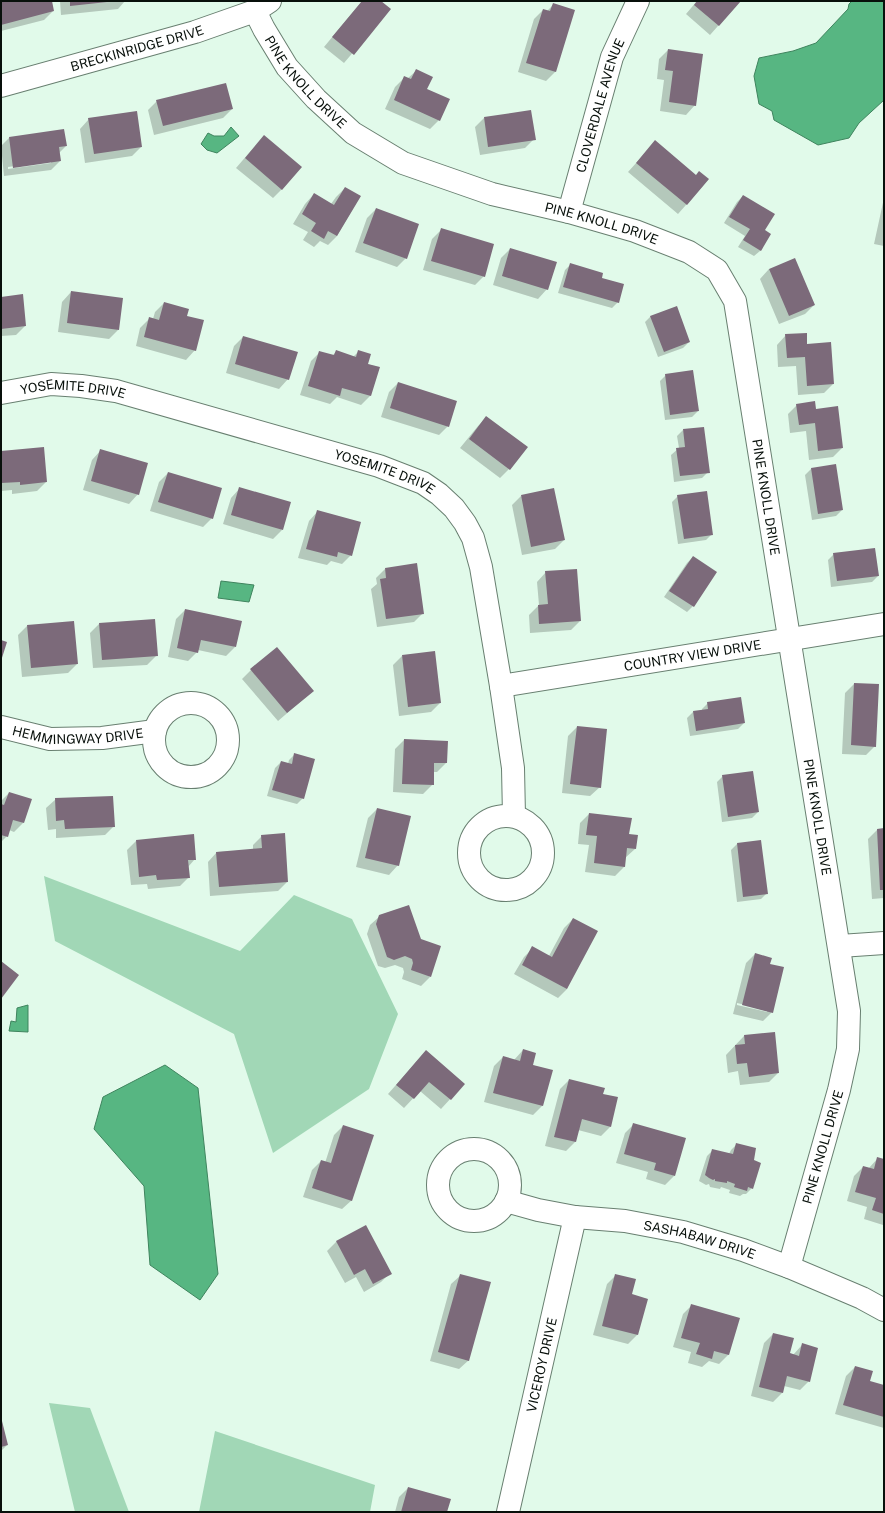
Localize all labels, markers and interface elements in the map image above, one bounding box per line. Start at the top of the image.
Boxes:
street label: BRECKINRIDGE DRIVE [69,22,205,74]
street label: PINE KNOLL DRIVE [262,33,350,131]
street label: CLOVERDALE AVENUE [573,36,627,174]
street label: PINE KNOLL DRIVE [543,199,661,247]
street label: YOSEMITE DRIVE [19,376,128,401]
street label: PINE KNOLL DRIVE [750,438,783,556]
street label: YOSEMITE DRIVE [333,446,438,497]
street label: COUNTRY VIEW DRIVE [623,637,762,673]
street label: HEMMINGWAY DRIVE [11,723,144,747]
street label: PINE KNOLL DRIVE [801,758,835,876]
street label: PINE KNOLL DRIVE [800,1088,846,1206]
street label: SASHABAW DRIVE [642,1217,758,1262]
street label: VICEROY DRIVE [523,1316,559,1414]

